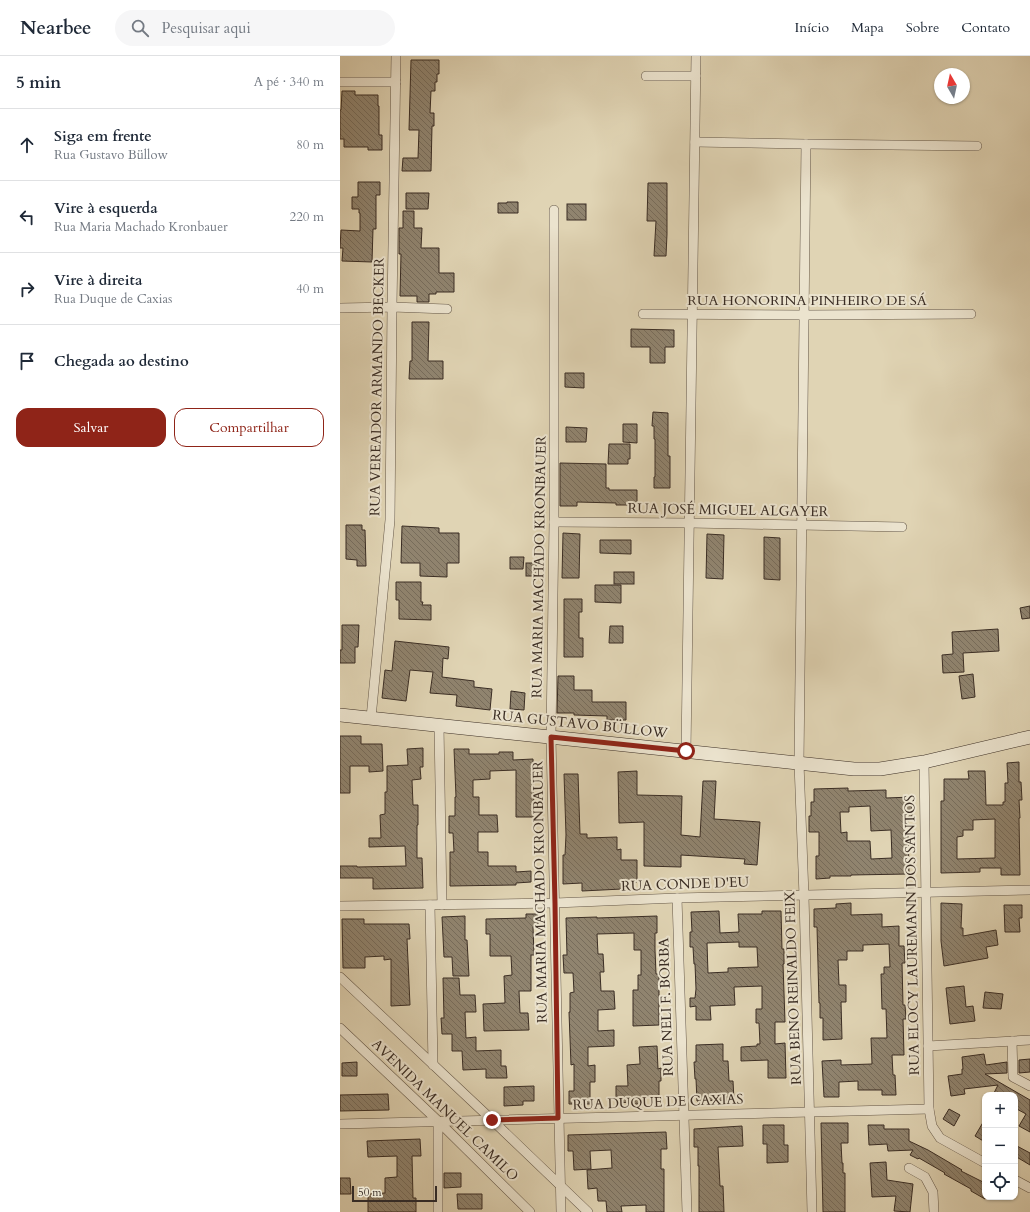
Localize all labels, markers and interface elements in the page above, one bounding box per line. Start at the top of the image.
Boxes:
search box [115,10,395,46]
text: Nearbee [20,15,91,41]
icon: search [129,17,151,39]
text: Pesquisar aqui [161,18,251,38]
text: Início [794,18,829,37]
text: Mapa [851,18,884,37]
text: Sobre [906,18,939,37]
text: Contato [961,18,1010,37]
north arrow [934,68,970,104]
text: 5 min [16,71,61,94]
text: A pé · 340 m [254,73,324,91]
text: Siga em frente [54,126,152,146]
icon: ahead [16,134,38,156]
text: 80 m [296,136,324,154]
text: Rua Gustavo Büllow [54,146,168,164]
text: Vire à esquerda [54,198,158,218]
icon: left [16,206,38,228]
text: 220 m [290,208,324,226]
text: Rua Maria Machado Kronbauer [54,218,228,236]
street label: RUA VEREADOR ARMANDO BECKER [365,257,389,516]
text: Vire à direita [54,270,142,290]
icon: right [16,278,38,300]
text: 40 m [296,280,324,298]
text: Rua Duque de Caxias [54,290,172,308]
street label: RUA HONORINA PINHEIRO DE SÁ [687,291,927,310]
icon: arrive [16,350,38,372]
text: Chegada ao destino [54,351,189,371]
button: Salvar [16,408,166,447]
button: Compartilhar [174,408,324,447]
street label: RUA MARIA MACHADO KRONBAUER [527,435,551,698]
street label: RUA JOSÉ MIGUEL ALGAYER [627,499,829,521]
street label: RUA GUSTAVO BÜLLOW [491,705,669,743]
route start [677,742,695,760]
street label: RUA MARIA MACHADO KRONBAUER [528,760,552,1023]
street label: RUA ELOCY LAUREMANN DOS SANTOS [900,795,924,1075]
street label: RUA CONDE D'EU [621,872,750,896]
street label: RUA BENO REINALDO FEIX [780,891,806,1085]
street label: RUA NELI F. BORBA [654,937,678,1077]
street label: AVENIDA MANUEL CAMILO [367,1035,523,1185]
street label: RUA DUQUE DE CAXIAS [572,1090,744,1114]
map controls [982,1092,1018,1200]
button: + [982,1092,1018,1128]
route end [483,1111,501,1129]
button: − [982,1128,1018,1164]
button: locate [982,1164,1018,1200]
scale bar [352,1184,437,1203]
text: 50 m [358,1185,382,1200]

